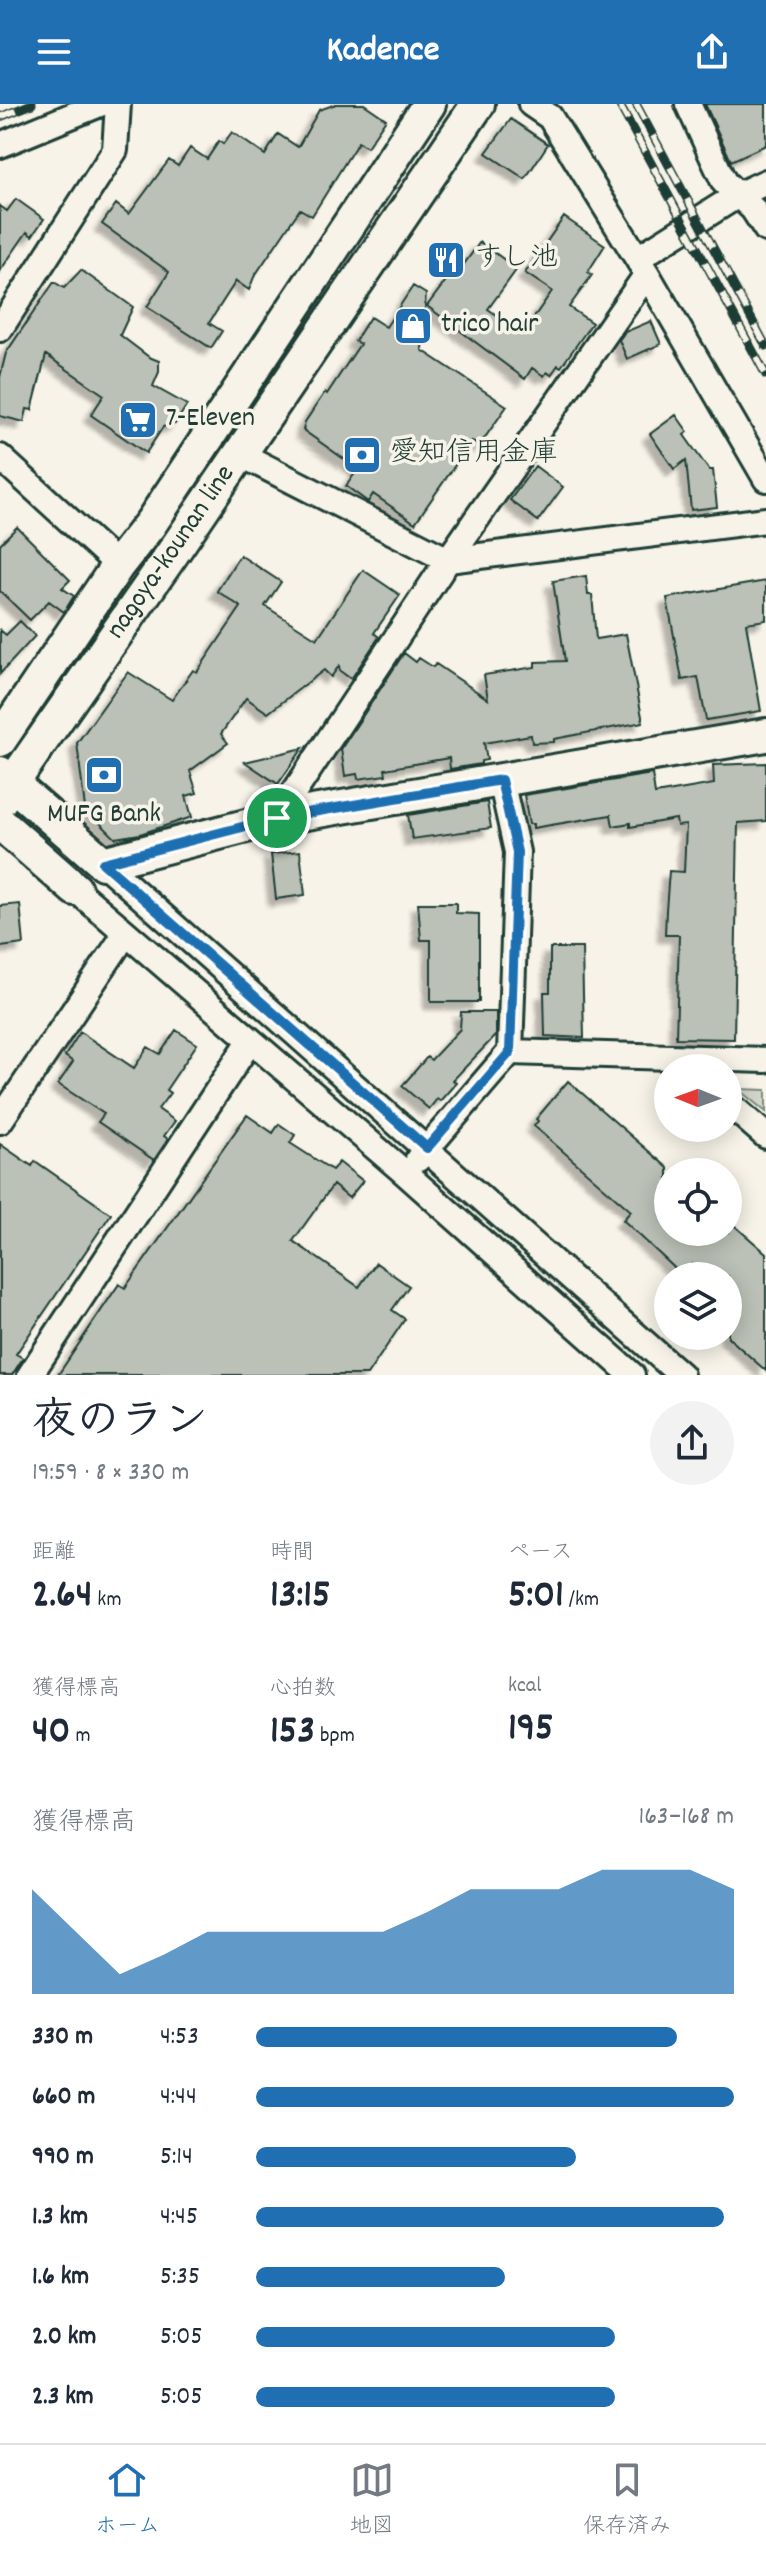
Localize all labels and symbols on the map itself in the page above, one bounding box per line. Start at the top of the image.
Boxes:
restaurant icon: すし池 [425,239,467,281]
place label: すし池 [474,240,558,280]
shop icon: trico hair [392,305,434,347]
place label: trico hair [441,306,539,346]
supermarket icon: 7-Eleven [117,399,159,441]
place label: 7-Eleven [166,400,255,440]
bank icon: 愛知信用金庫 [341,434,383,476]
place label: 愛知信用金庫 [390,435,558,475]
street label: nagoya-kounan line [98,458,246,648]
bank icon: MUFG Bank [83,754,125,796]
pin [243,784,311,852]
place label: MUFG Bank [47,796,161,836]
north arrow [654,1054,742,1142]

